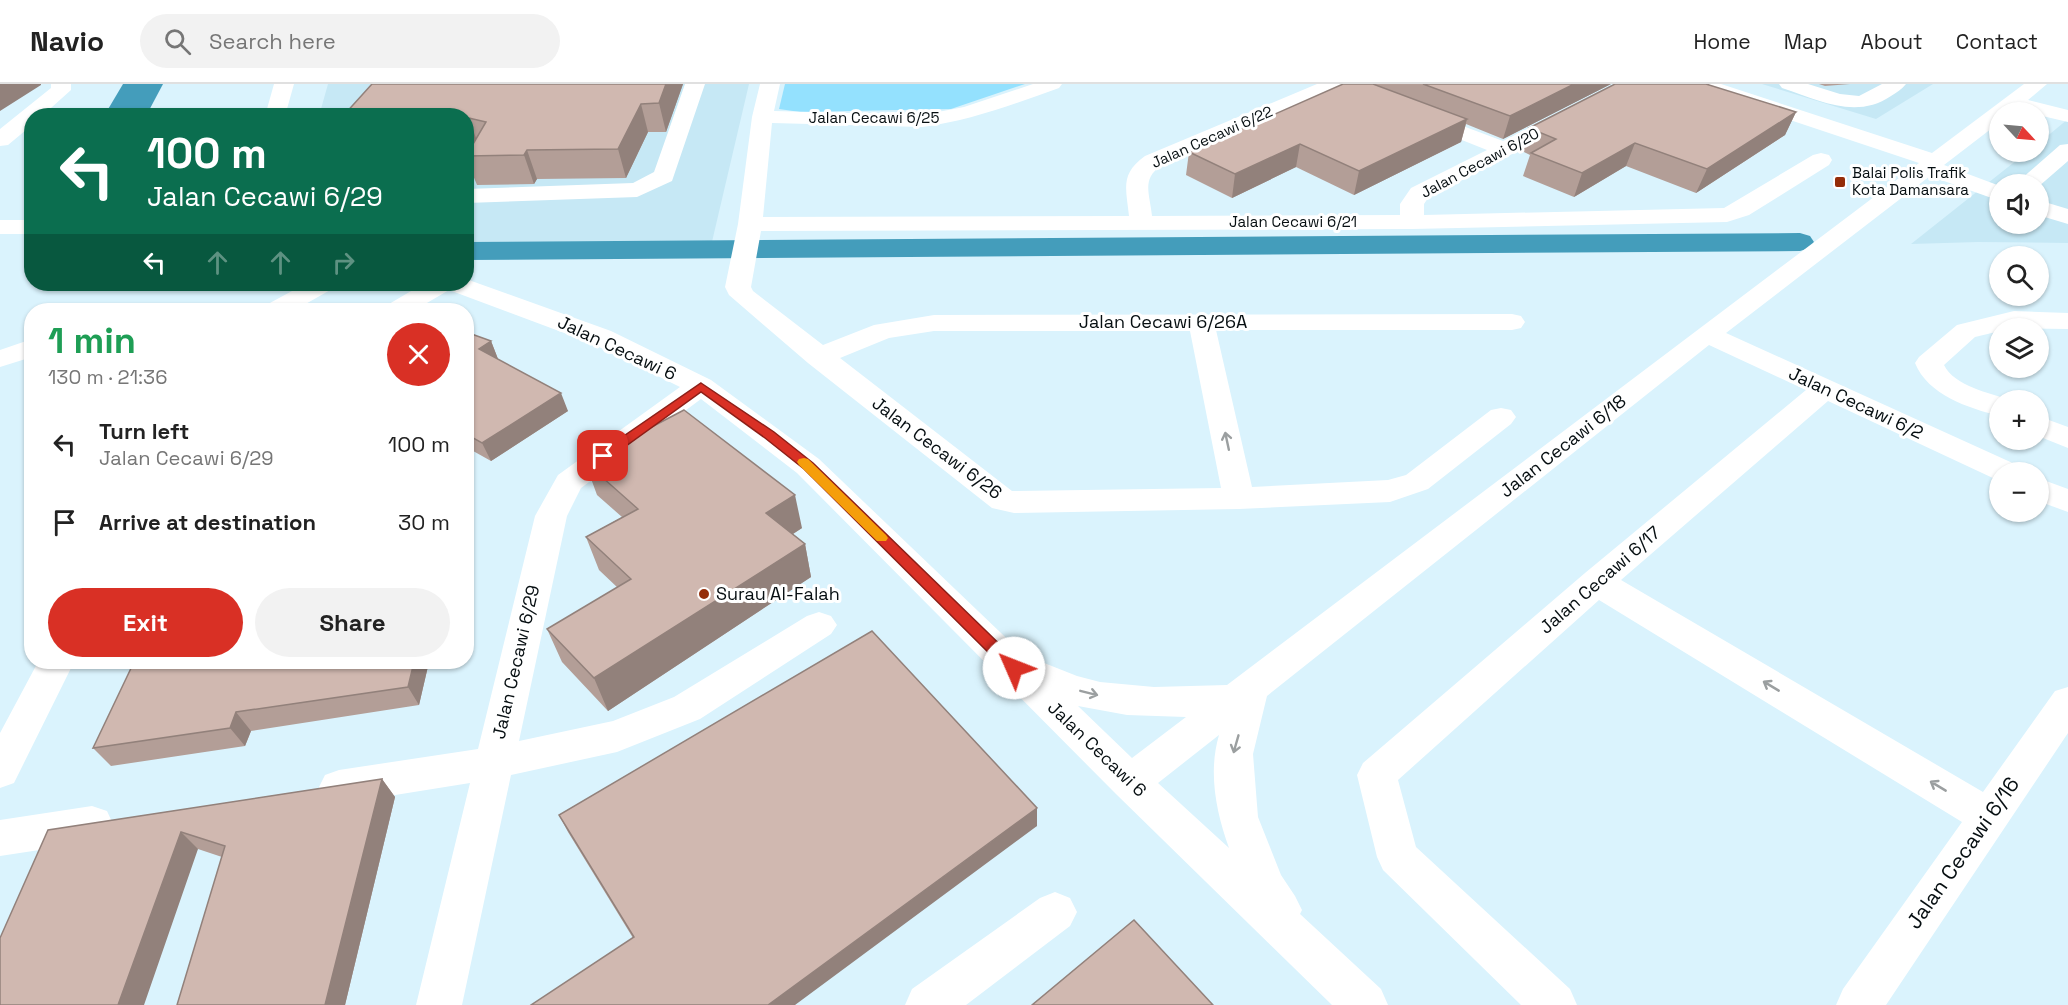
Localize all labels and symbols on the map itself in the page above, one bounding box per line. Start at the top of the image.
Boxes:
street label: Jalan Cecawi 6/22 [1148,101,1275,172]
north arrow [1989,102,2049,162]
street label: Jalan Cecawi 6/25 [809,108,939,127]
street label: Jalan Cecawi 6/20 [1417,123,1542,202]
place label: Balai Polis Trafik Kota Damansara [1852,163,1969,199]
marker: Balai Polis Trafik Kota Damansara [1833,175,1847,189]
street label: Jalan Cecawi 6/21 [1229,212,1357,231]
street label: Jalan Cecawi 6 [554,310,680,385]
street label: Jalan Cecawi 6/26A [1079,310,1247,333]
street label: Jalan Cecawi 6/2 [1785,361,1927,444]
street label: Jalan Cecawi 6/18 [1495,389,1630,502]
street label: Jalan Cecawi 6/26 [868,391,1007,504]
pin [577,430,628,481]
one-way arrow [1220,432,1232,451]
street label: Jalan Cecawi 6/17 [1534,521,1665,638]
place label: Surau Al-Falah [716,582,840,605]
street label: Jalan Cecawi 6/29 [487,583,544,741]
marker: Surau Al-Falah [697,587,711,601]
position arrow [982,636,1046,700]
one-way arrow [1763,679,1780,691]
one-way arrow [1079,688,1098,700]
street label: Jalan Cecawi 6 [1043,696,1152,802]
one-way arrow [1229,734,1241,753]
street label: Jalan Cecawi 6/16 [1900,771,2025,934]
one-way arrow [1930,780,1947,792]

